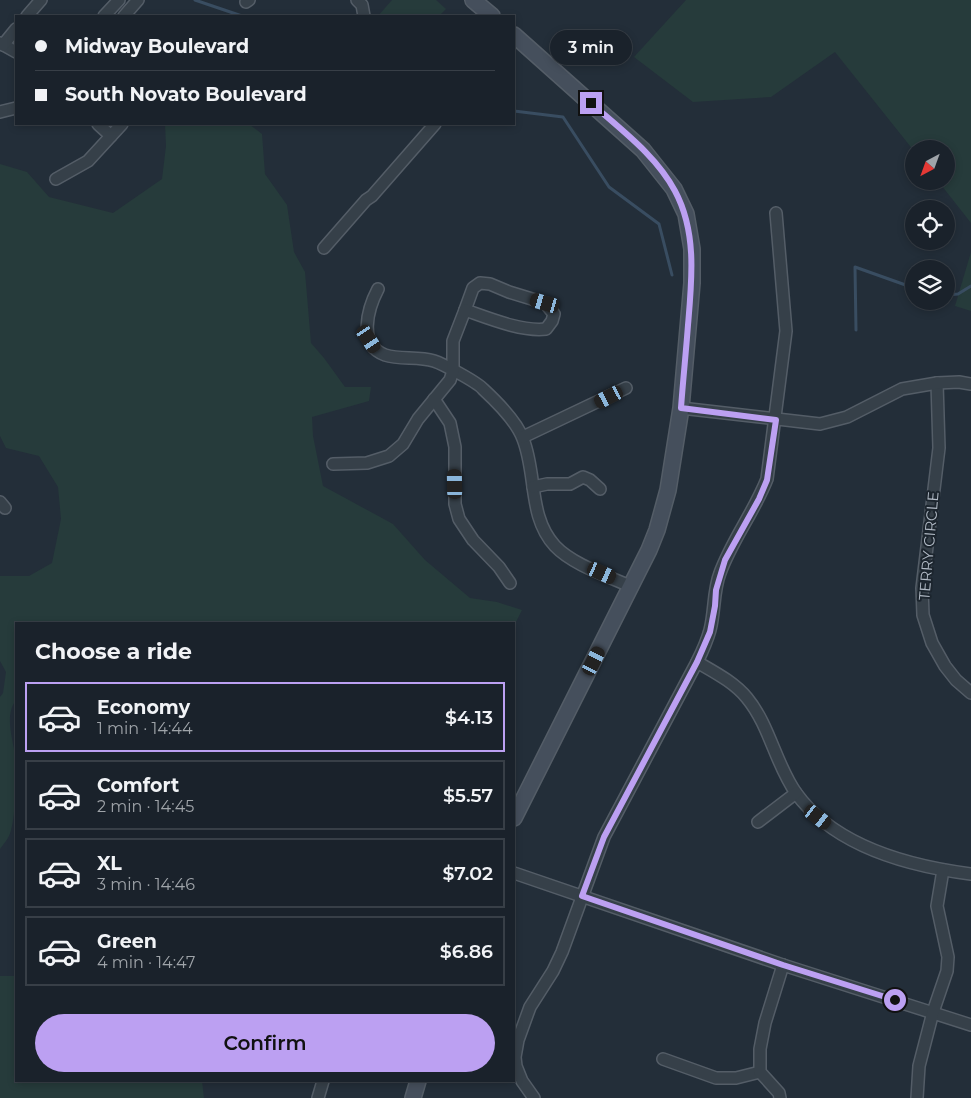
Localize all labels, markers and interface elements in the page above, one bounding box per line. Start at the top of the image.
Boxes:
callout: 3 min [550,31,632,66]
text: Midway Boulevard [65,35,249,58]
text: 3 min [568,38,614,57]
text: South Novato Boulevard [65,83,307,106]
route end [580,92,602,114]
north arrow [905,140,955,190]
map controls [905,140,955,310]
button: locate [905,200,955,250]
button: layers [905,260,955,310]
car [528,292,561,314]
car [354,322,383,356]
car [592,384,625,410]
car [447,469,462,499]
street label: TERRY CIRCLE [914,491,943,601]
car [585,560,618,586]
text: Choose a ride [35,638,192,665]
car [580,644,607,678]
icon: car [37,695,82,740]
text: Economy [97,696,190,719]
text: $4.13 [445,706,493,729]
text: 1 min · 14:44 [97,719,192,738]
icon: car [37,773,82,818]
text: Comfort [97,774,179,797]
text: $5.57 [443,784,493,807]
text: 2 min · 14:45 [97,797,194,816]
car [801,802,834,832]
icon: car [37,851,82,896]
text: XL [97,852,122,875]
text: $7.02 [442,862,493,885]
text: 3 min · 14:46 [97,875,195,894]
icon: car [37,929,82,974]
text: Green [97,930,157,953]
text: $6.86 [440,940,493,963]
text: 4 min · 14:47 [97,953,195,972]
route start [884,989,906,1011]
button: Confirm [35,1014,495,1072]

